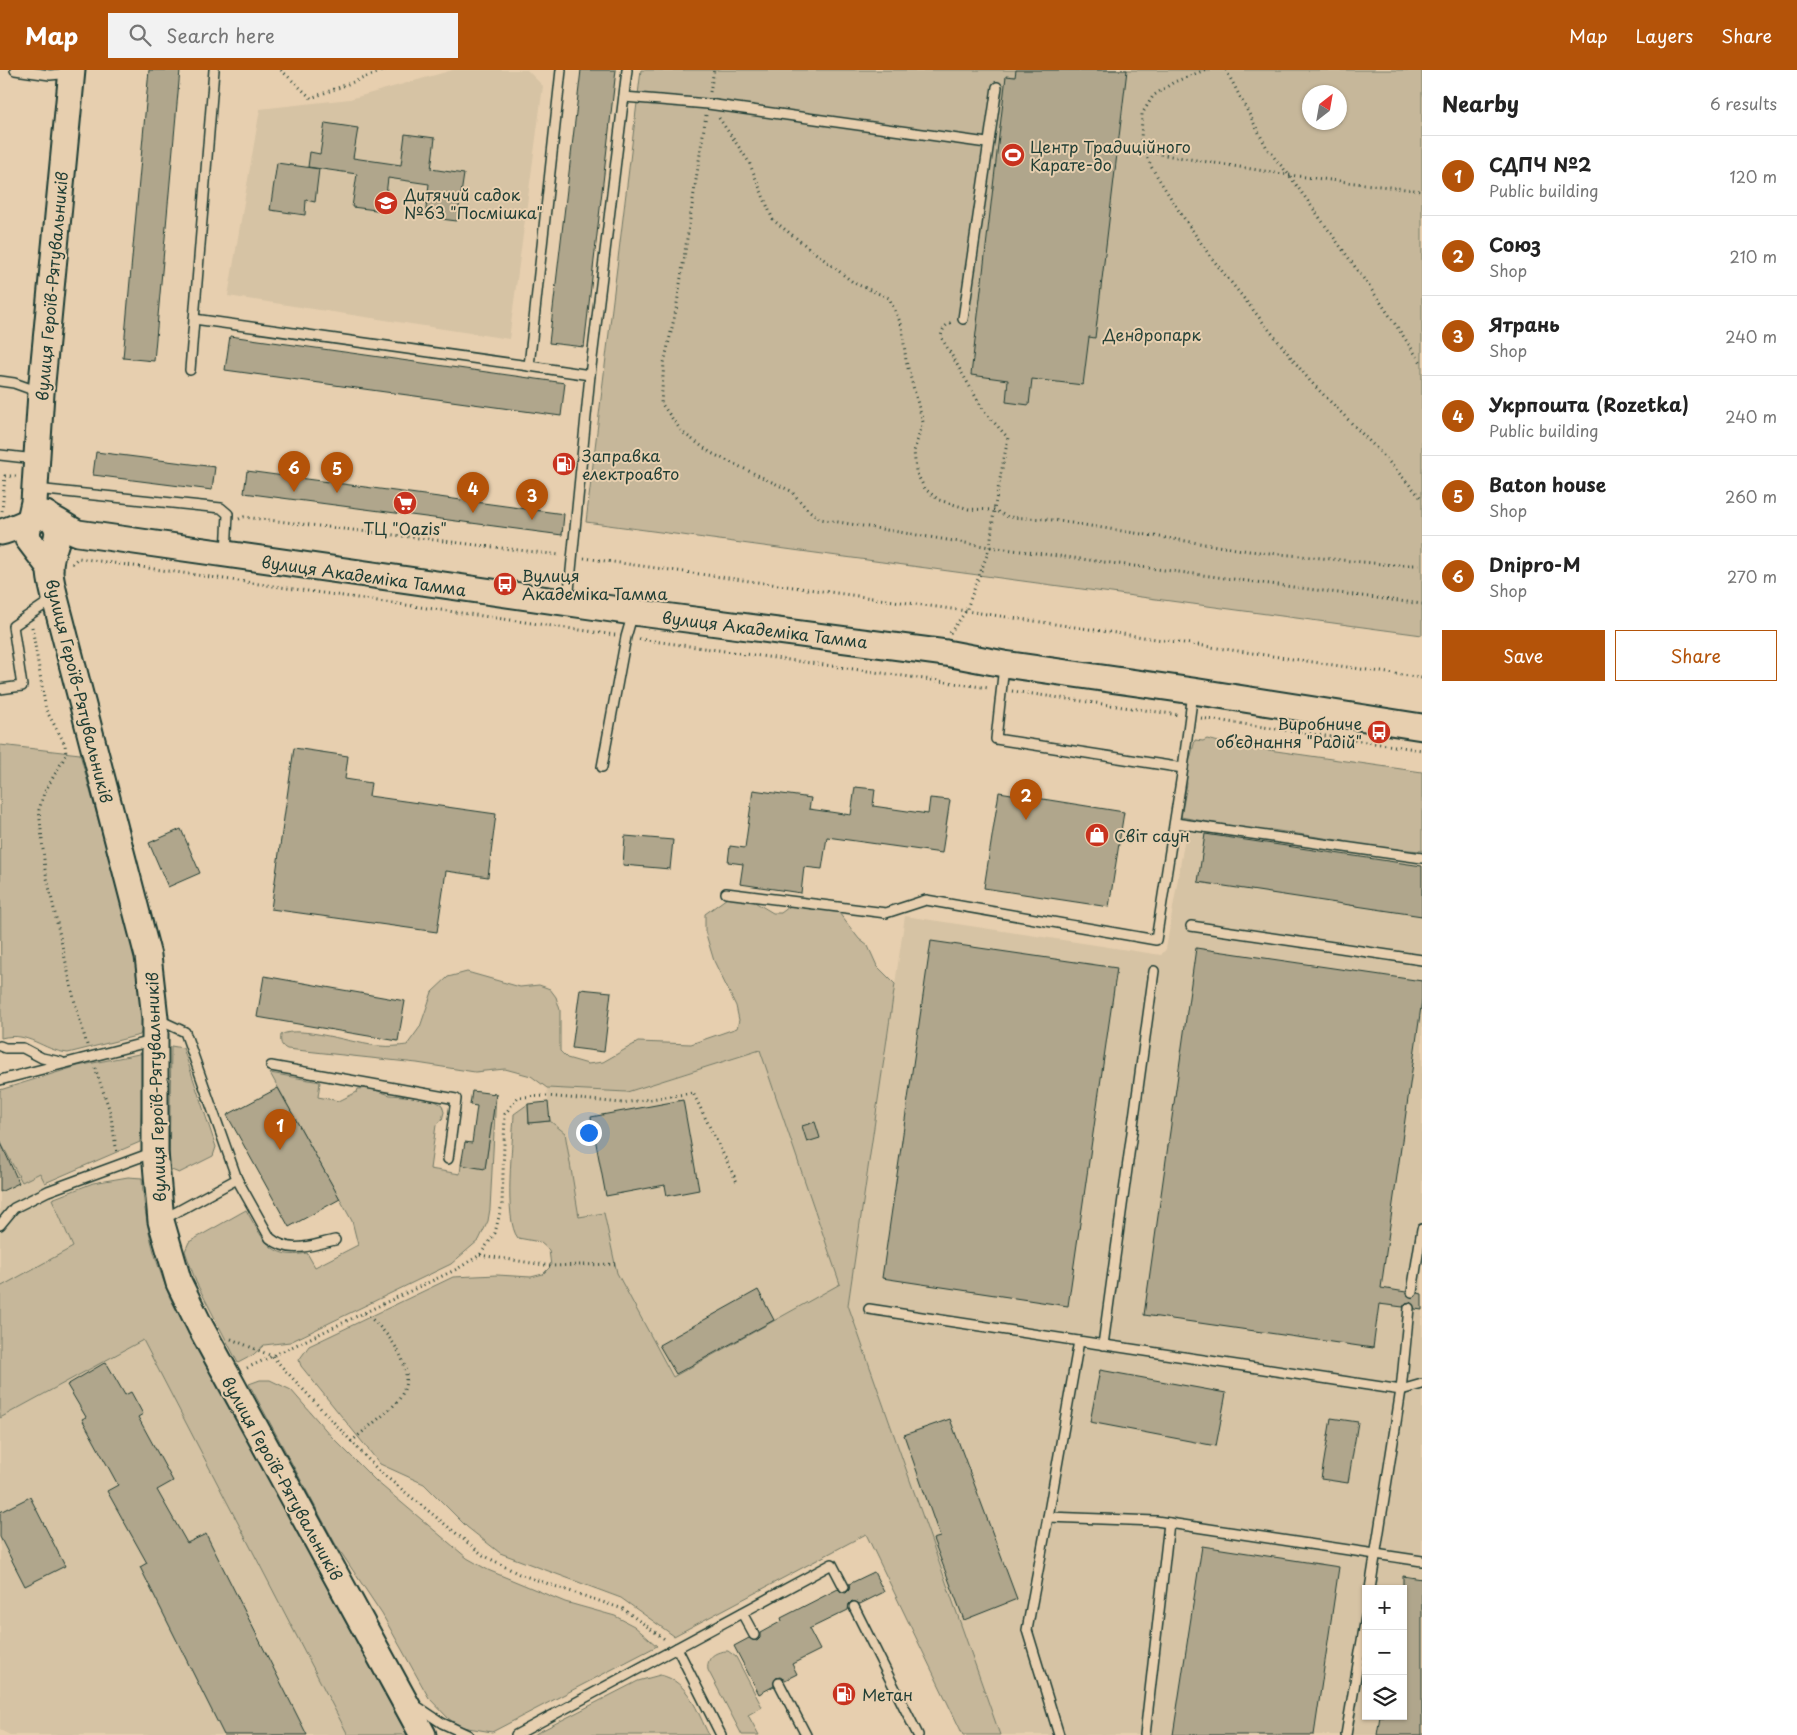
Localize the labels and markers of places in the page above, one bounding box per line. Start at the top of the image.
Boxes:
place label: Центр Традиційного Карате-до [1030,134,1191,176]
sports icon: Центр Традиційного Карате-до [1000,142,1026,168]
place label: Дитячий садок №63 "Посмішка" [403,182,543,224]
school or university icon: Дитячий садок №63 "Посмішка" [373,190,399,216]
place label: Заправка електроавто [582,443,679,485]
pin: 6 [278,451,310,492]
fuel station icon: Заправка електроавто [551,451,577,477]
pin: 5 [321,452,353,493]
pin: 4 [457,472,489,513]
pin: 3 [516,479,548,520]
supermarket icon: ТЦ "Oazis" [392,490,418,516]
place label: ТЦ "Oazis" [363,516,447,540]
place label: Вулиця Академіка Тамма [522,563,668,605]
bus stop icon: Вулиця Академіка Тамма [492,571,518,597]
place label: Виробниче об’єднання "Радій" [1216,711,1362,753]
bus stop icon: Виробниче об’єднання "Радій" [1366,719,1392,745]
pin: 2 [1010,779,1042,820]
shop icon: Світ саун [1084,822,1110,848]
place label: Світ саун [1114,823,1190,847]
pin: 1 [264,1109,296,1150]
fuel station icon: Метан [831,1681,857,1707]
place label: Метан [862,1682,913,1706]

